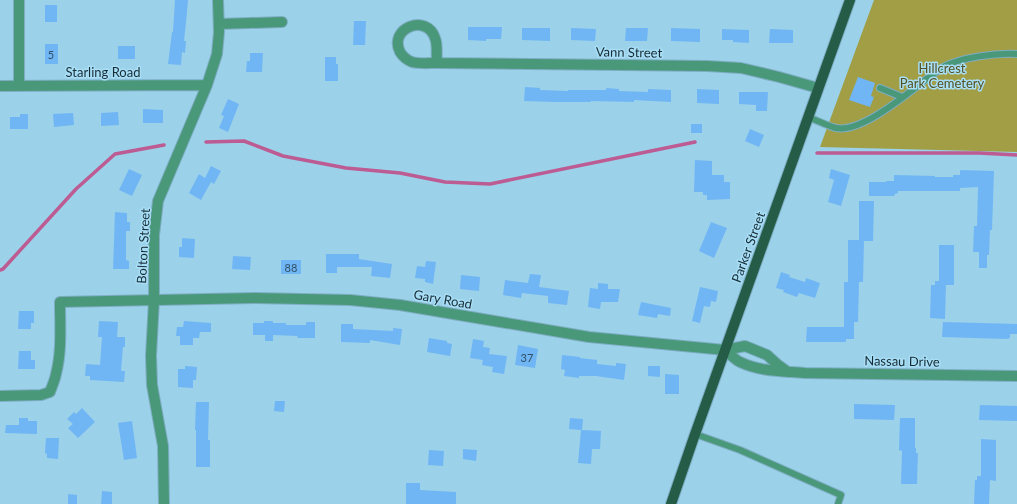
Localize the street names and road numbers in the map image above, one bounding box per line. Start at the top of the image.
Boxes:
street label: Vann Street [596,43,663,61]
street label: Starling Road [66,64,140,80]
street label: Bolton Street [133,208,153,284]
street label: Parker Street [728,209,768,284]
street label: Gary Road [412,286,474,312]
street label: Nassau Drive [864,352,940,370]

